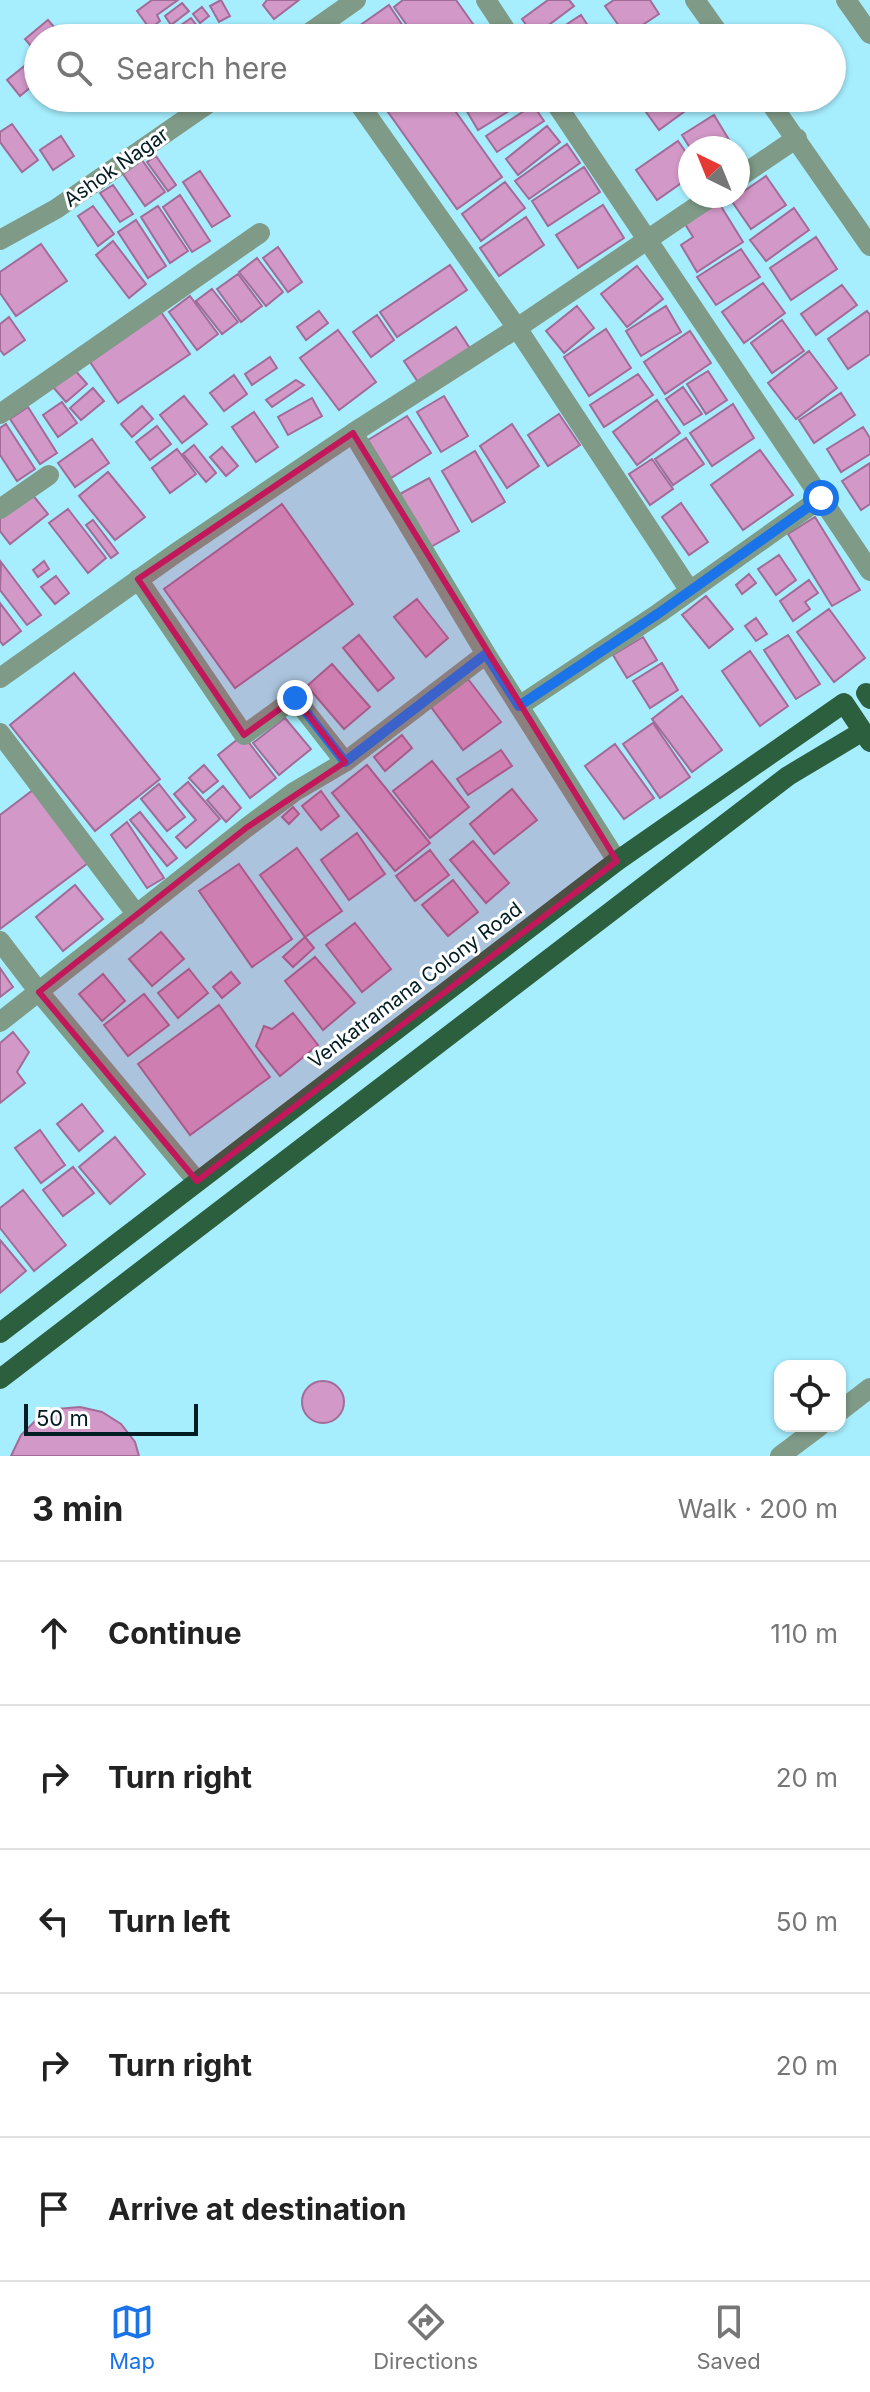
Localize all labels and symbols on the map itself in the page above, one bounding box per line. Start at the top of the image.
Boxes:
street label: Ashok Nagar [59,122,173,212]
north arrow [678,136,750,208]
route start [803,480,839,516]
route end [277,680,313,716]
street label: Venkatramana Colony Road [303,897,527,1073]
scale bar [24,1400,198,1436]

